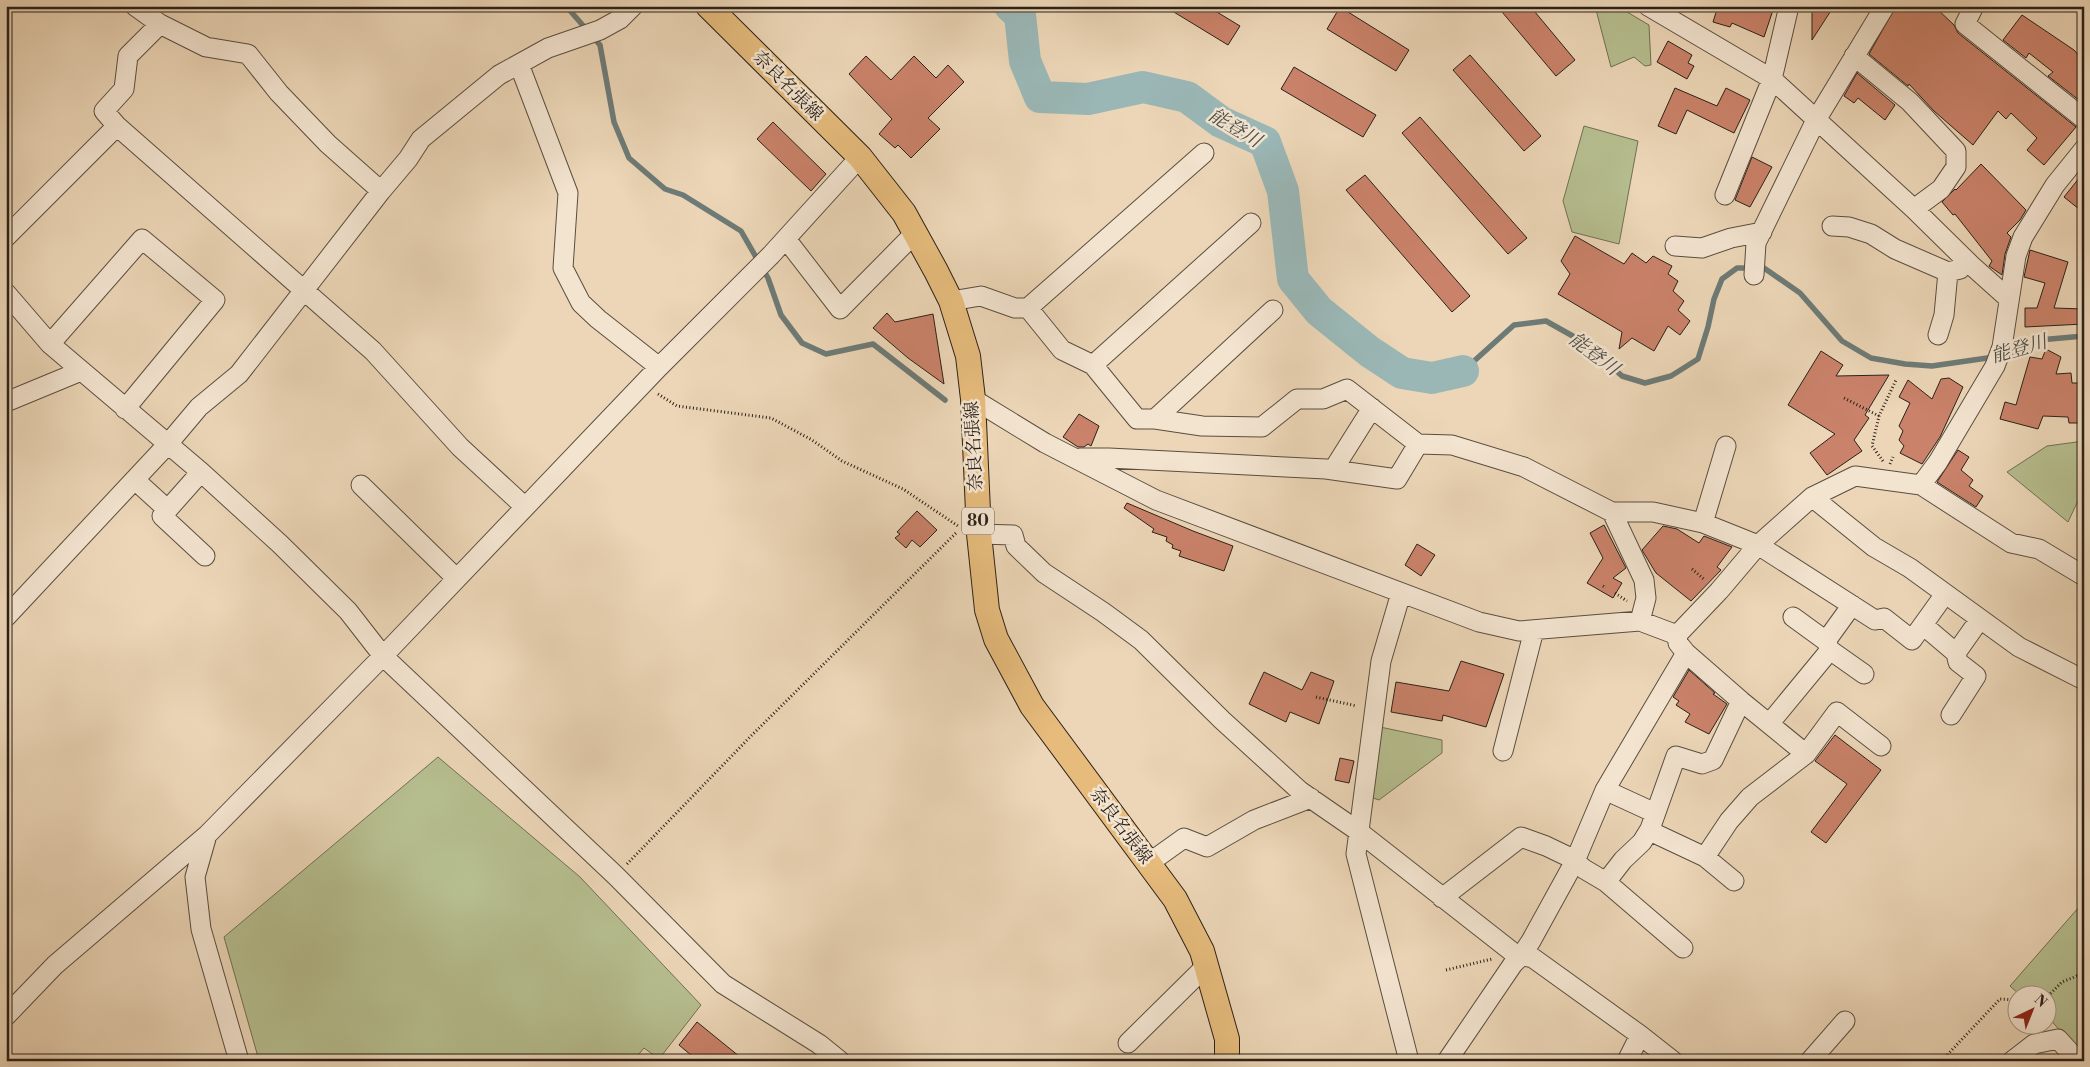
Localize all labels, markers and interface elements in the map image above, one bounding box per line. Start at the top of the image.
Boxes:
street label: 奈良名張線 [748,46,828,126]
water label: 能登川 [1204,103,1267,154]
water label: 能登川 [1564,327,1626,382]
water label: 能登川 [1988,329,2052,368]
street label: 奈良名張線 [960,400,988,492]
road number: 80 [962,508,994,534]
street label: 奈良名張線 [1085,783,1157,869]
north arrow [2008,984,2058,1034]
text: N [2030,991,2050,1012]

